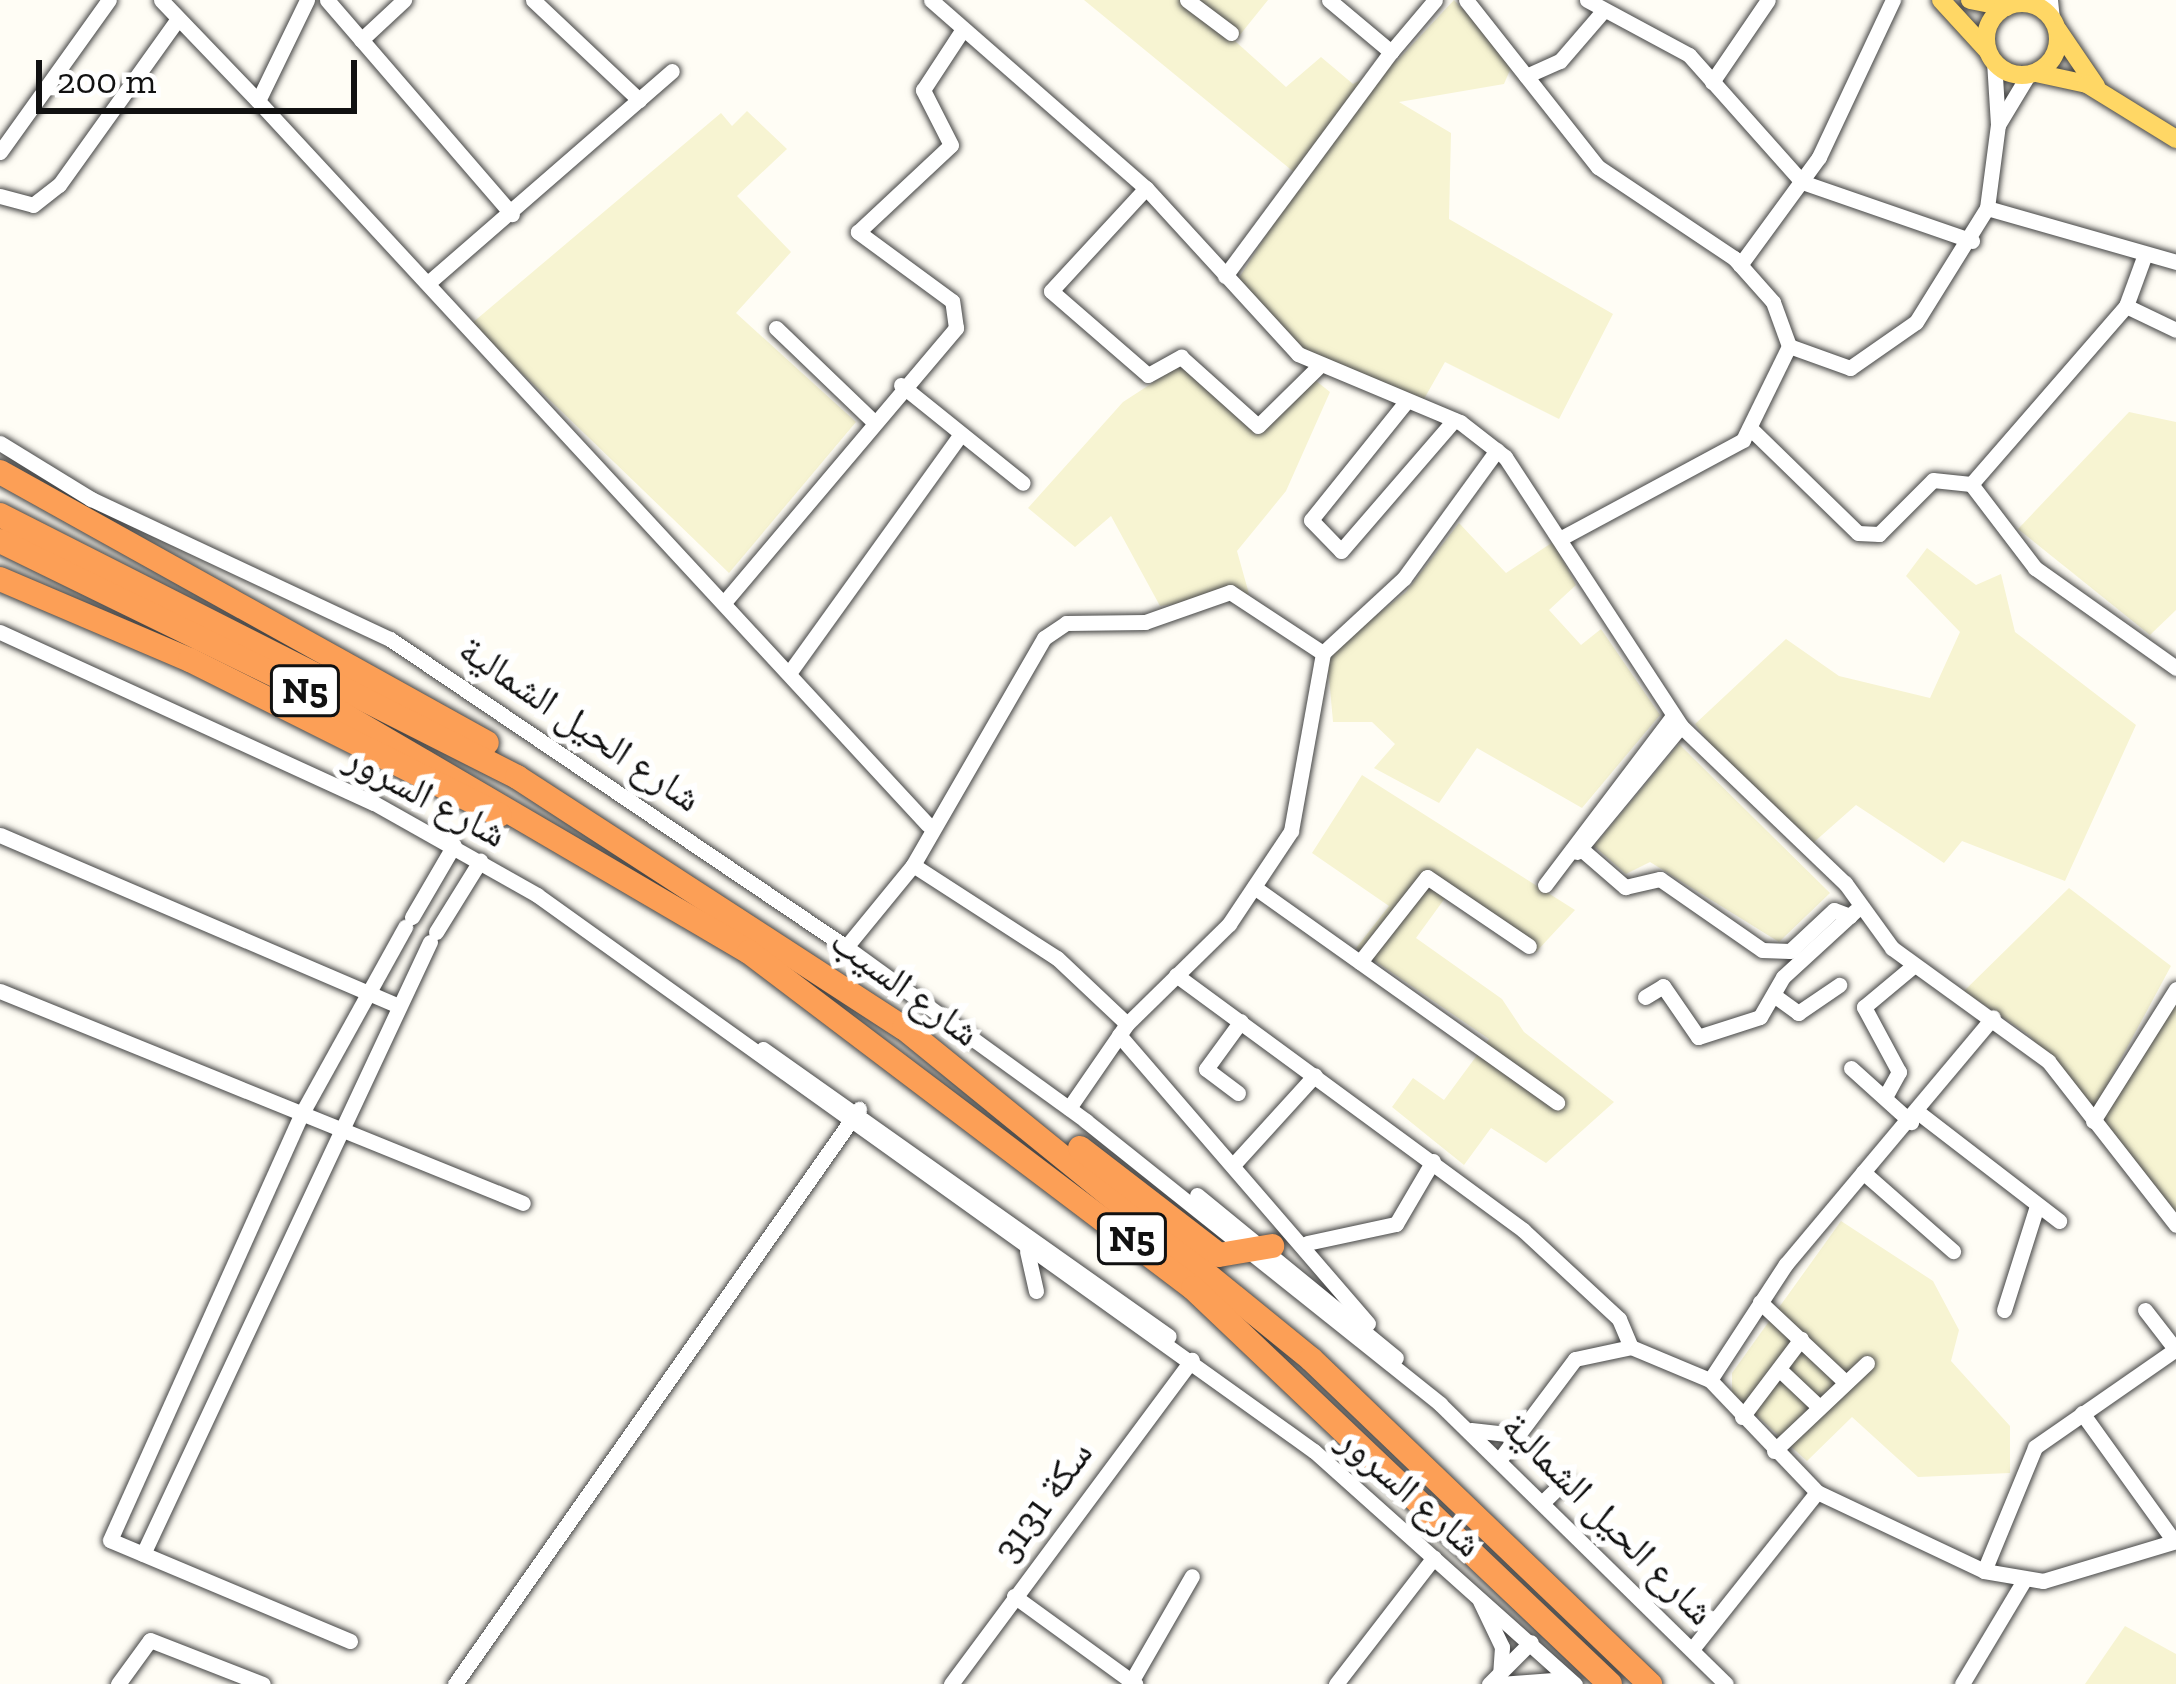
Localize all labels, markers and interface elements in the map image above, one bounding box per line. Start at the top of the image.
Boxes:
scale bar [42,36,363,110]
text: 200 m [57,59,156,102]
street label: شارع الحيل الشمالية [450,626,710,822]
road number: N5 [269,661,341,721]
street label: شارع السرور [338,734,514,858]
street label: شارع السيب [822,917,988,1057]
road number: N5 [1096,1209,1168,1269]
street label: شارع الحيل الشمالية [1492,1403,1724,1635]
street label: شارع السرور [1328,1417,1492,1567]
street label: سكة 3131 [983,1431,1103,1571]

